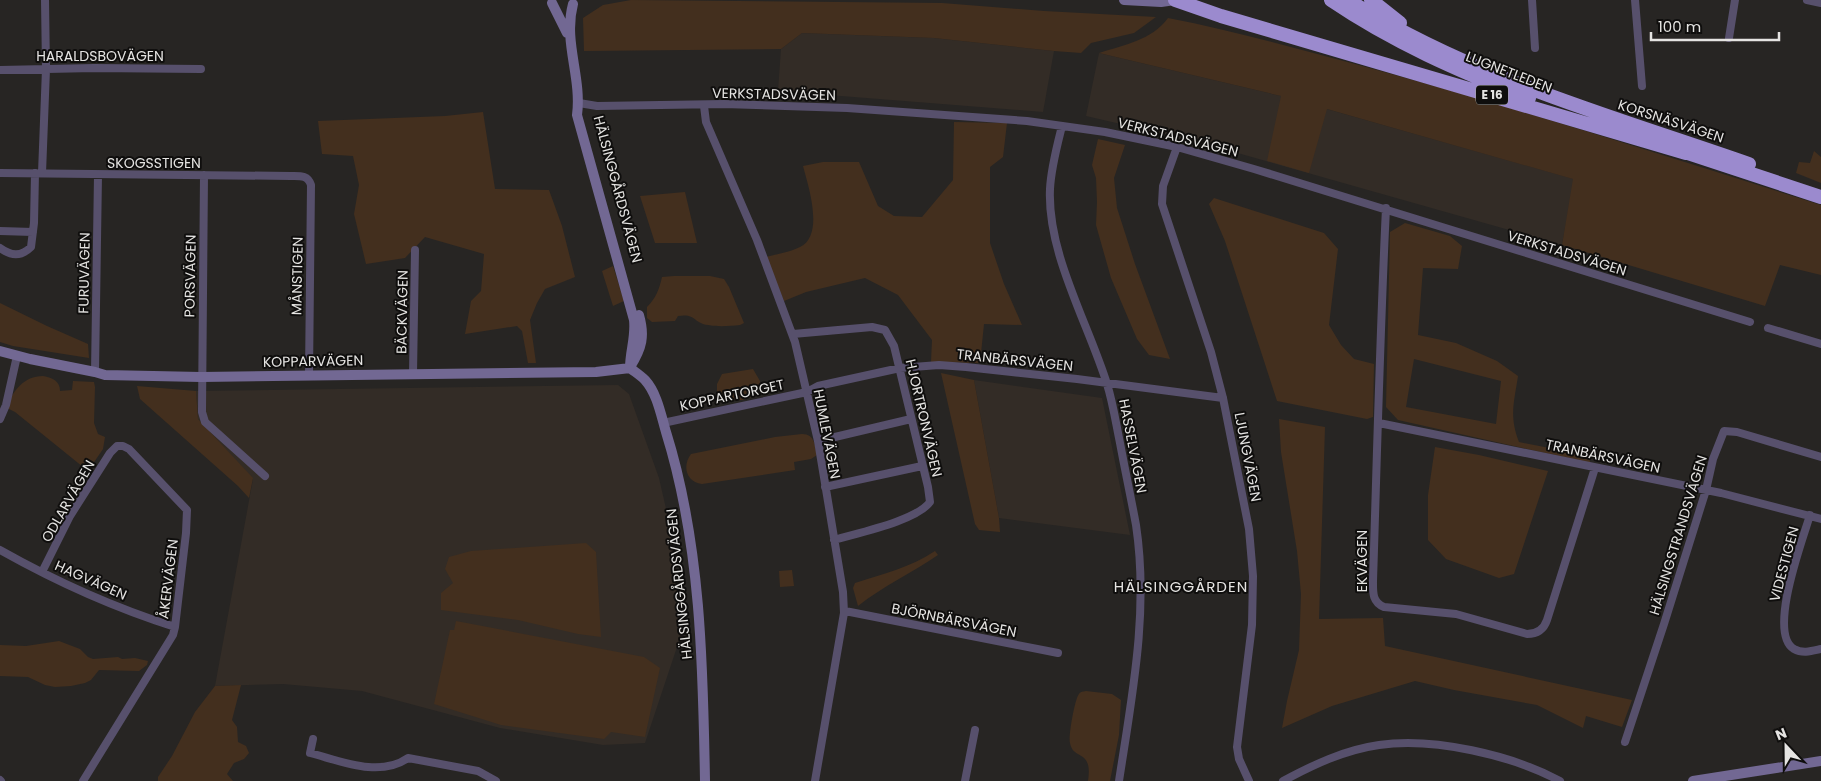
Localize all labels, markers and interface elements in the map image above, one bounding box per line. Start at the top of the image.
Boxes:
scale bar [1651,10,1778,42]
text: 100 m [1658,16,1701,37]
street label: HARALDSBOVÄGEN [36,46,164,66]
street label: LUGNETLEDEN [1463,46,1555,98]
street label: VERKSTADSVÄGEN [712,83,836,105]
road number: E 16 [1476,86,1508,104]
street label: KORSNÄSVÄGEN [1615,94,1727,148]
street label: VERKSTADSVÄGEN [1116,112,1240,162]
street label: HÄLSINGGÅRDSVÄGEN [589,113,647,265]
street label: SKOGSSTIGEN [107,153,201,173]
street label: VERKSTADSVÄGEN [1505,225,1629,281]
street label: FURUVÄGEN [73,232,95,314]
street label: PORSVÄGEN [179,235,201,317]
street label: MÅNSTIGEN [286,237,308,315]
street label: BÄCKVÄGEN [391,270,413,354]
street label: TRANBÄRSVÄGEN [956,344,1074,376]
street label: KOPPARVÄGEN [263,350,363,372]
street label: HJORTRONVÄGEN [901,357,947,479]
street label: KOPPARTORGET [678,374,786,416]
street label: HUMLEVÄGEN [808,387,846,481]
street label: HASSELVÄGEN [1114,397,1152,495]
street label: LJUNGVÄGEN [1230,411,1266,503]
street label: TRANBÄRSVÄGEN [1544,434,1662,478]
street label: HÄLSINGSTRANDSVÄGEN [1644,453,1712,617]
street label: ODLARVÄGEN [36,456,100,546]
street label: HÄLSINGGÅRDSVÄGEN [661,508,697,660]
street label: VIDESTIGEN [1764,524,1804,604]
street label: EKVÄGEN [1352,530,1372,592]
street label: ÅKERVÄGEN [153,538,183,620]
street label: HAGVÄGEN [52,555,130,605]
district label: HÄLSINGGÅRDEN [1114,576,1248,597]
street label: BJÖRNBÄRSVÄGEN [890,598,1018,642]
north arrow [1761,721,1811,771]
text: N [1773,723,1790,745]

